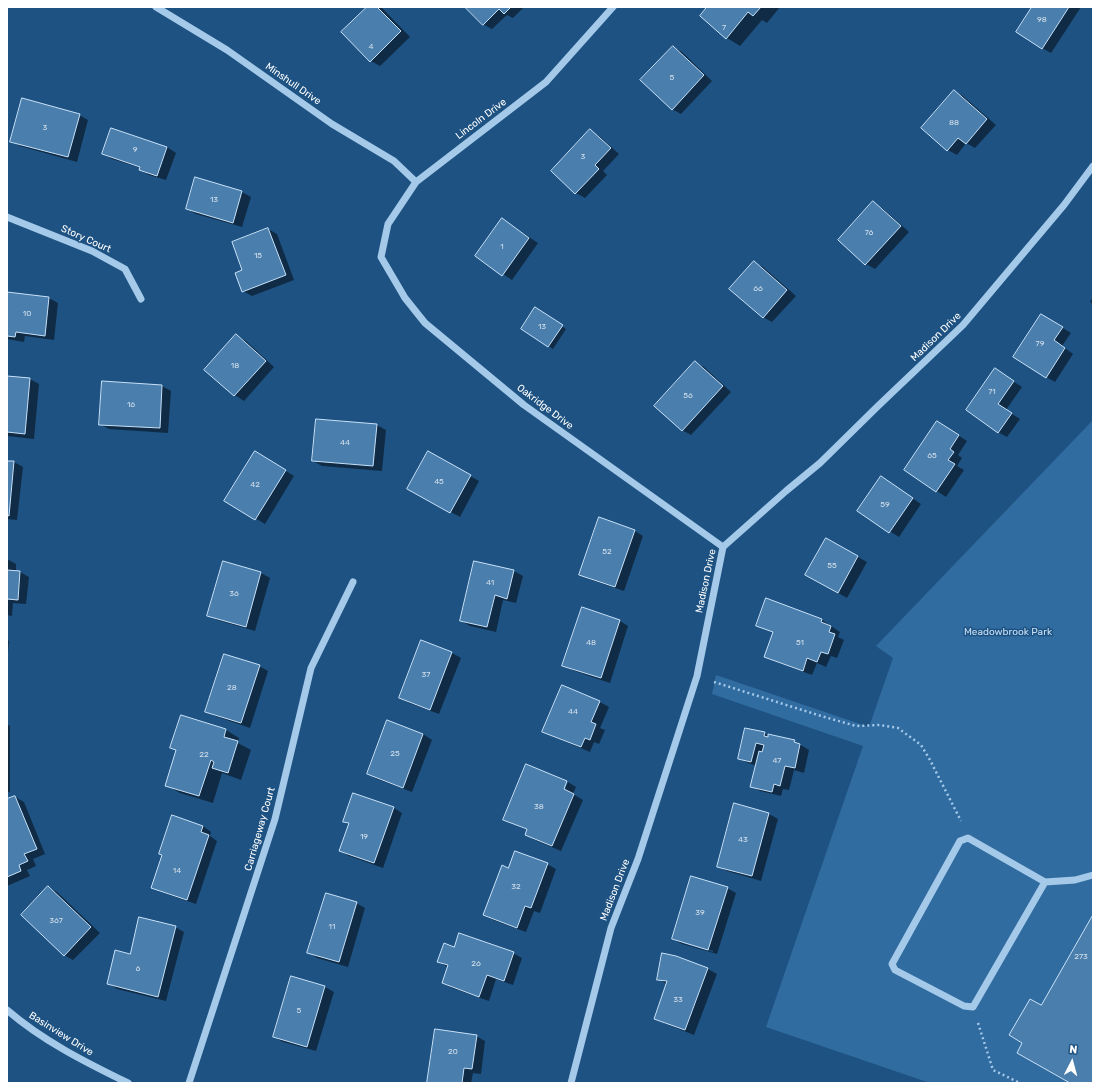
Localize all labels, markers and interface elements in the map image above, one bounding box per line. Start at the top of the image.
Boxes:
house number: 98 [1037,15,1047,25]
house number: 7 [722,23,726,33]
house number: 4 [369,42,373,52]
street label: Minshull Drive [263,60,323,108]
house number: 5 [670,73,674,83]
street label: Lincoln Drive [453,96,509,142]
house number: 88 [949,118,959,128]
house number: 3 [43,123,47,133]
house number: 9 [133,145,137,155]
house number: 3 [581,152,585,162]
house number: 13 [210,195,218,205]
street label: Story Court [59,223,113,255]
house number: 76 [865,228,873,238]
house number: 1 [500,242,504,252]
house number: 15 [254,251,262,261]
house number: 66 [753,284,763,294]
house number: 10 [23,309,31,319]
street label: Madison Drive [908,310,964,364]
house number: 13 [538,322,546,332]
house number: 79 [1036,339,1044,349]
house number: 18 [231,361,239,371]
street label: Oakridge Drive [514,382,576,432]
house number: 71 [988,387,996,397]
house number: 56 [683,391,693,401]
house number: 16 [127,400,135,410]
house number: 44 [340,438,350,448]
house number: 65 [927,451,937,461]
house number: 45 [434,477,444,487]
house number: 42 [250,480,260,490]
house number: 59 [880,500,890,510]
house number: 52 [602,547,612,557]
street label: Madison Drive [693,548,719,614]
house number: 55 [827,561,837,571]
house number: 41 [486,578,494,588]
house number: 36 [229,589,239,599]
park label: Meadowbrook Park [964,626,1052,638]
house number: 48 [586,638,596,648]
house number: 51 [796,638,804,648]
house number: 37 [422,670,430,680]
house number: 28 [227,683,237,693]
house number: 44 [568,707,578,717]
house number: 25 [390,749,400,759]
house number: 22 [199,750,209,760]
house number: 47 [773,756,781,766]
street label: Carriageway Court [242,786,278,872]
house number: 38 [534,802,544,812]
house number: 19 [360,832,368,842]
house number: 43 [738,835,748,845]
street label: Madison Drive [598,857,632,923]
house number: 14 [173,866,181,876]
house number: 32 [511,882,521,892]
house number: 39 [695,908,705,918]
house number: 367 [49,916,63,926]
house number: 11 [329,922,335,932]
house number: 273 [1074,952,1088,962]
house number: 26 [471,959,481,969]
house number: 6 [136,964,140,974]
house number: 33 [673,995,683,1005]
house number: 5 [297,1006,301,1016]
street label: Basinview Drive [27,1009,95,1059]
north arrow [1052,1042,1092,1082]
text: N [1069,1043,1078,1056]
house number: 20 [448,1047,458,1057]

